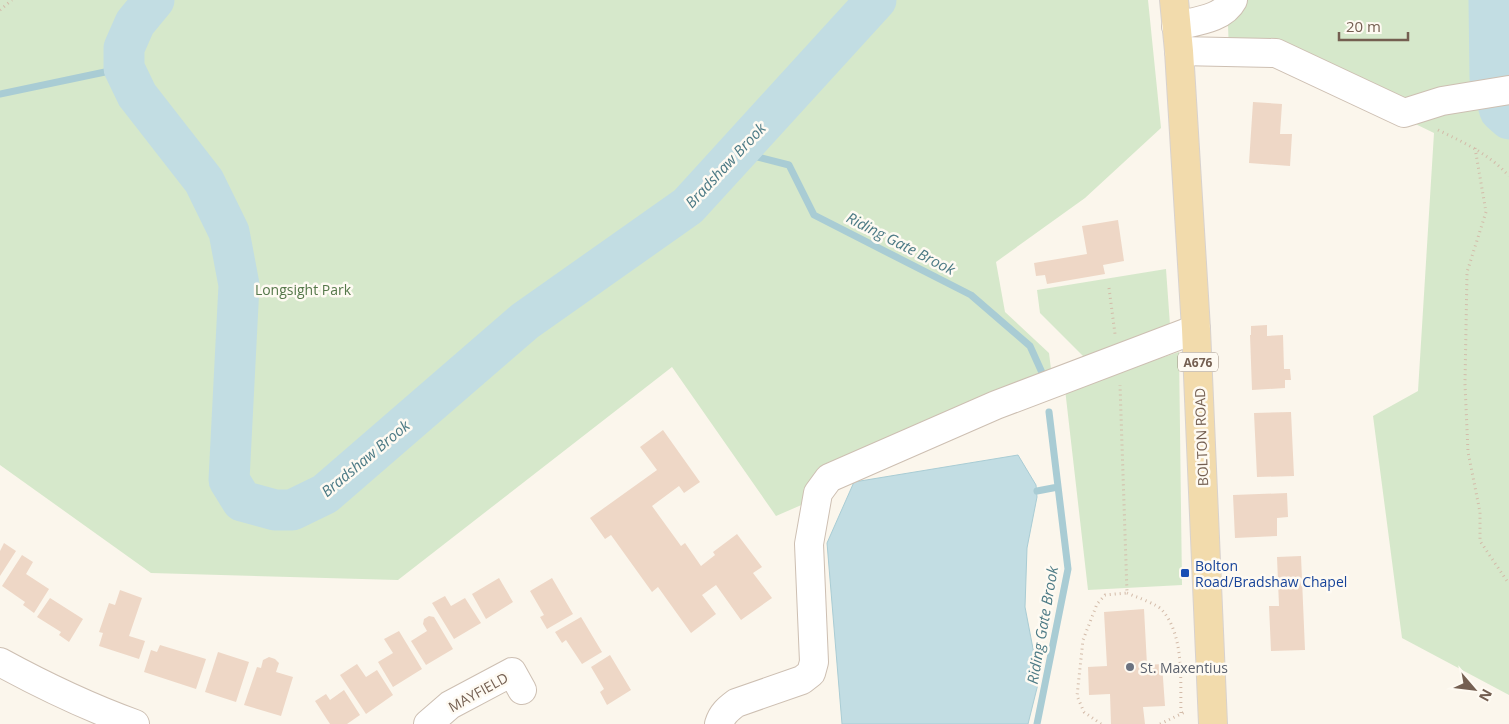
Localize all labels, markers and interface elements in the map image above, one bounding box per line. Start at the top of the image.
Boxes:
scale bar [1339,10,1408,42]
text: 20 m [1346,16,1381,36]
water label: Bradshaw Brook [680,118,770,212]
water label: Riding Gate Brook [843,207,959,279]
park label: Longsight Park [255,280,352,299]
road number: A676 [1178,352,1218,372]
street label: BOLTON ROAD [1190,387,1212,487]
water label: Bradshaw Brook [317,415,414,501]
place label: Bolton Road/Bradshaw Chapel [1195,556,1347,591]
water label: Riding Gate Brook [1022,564,1062,685]
marker: Bolton Road/Bradshaw Chapel [1179,567,1191,579]
place label: St. Maxentius [1140,658,1228,677]
marker: St. Maxentius [1124,661,1136,673]
north arrow [1449,664,1499,714]
street label: MAYFIELD [445,668,511,716]
text: N [1475,686,1497,705]

